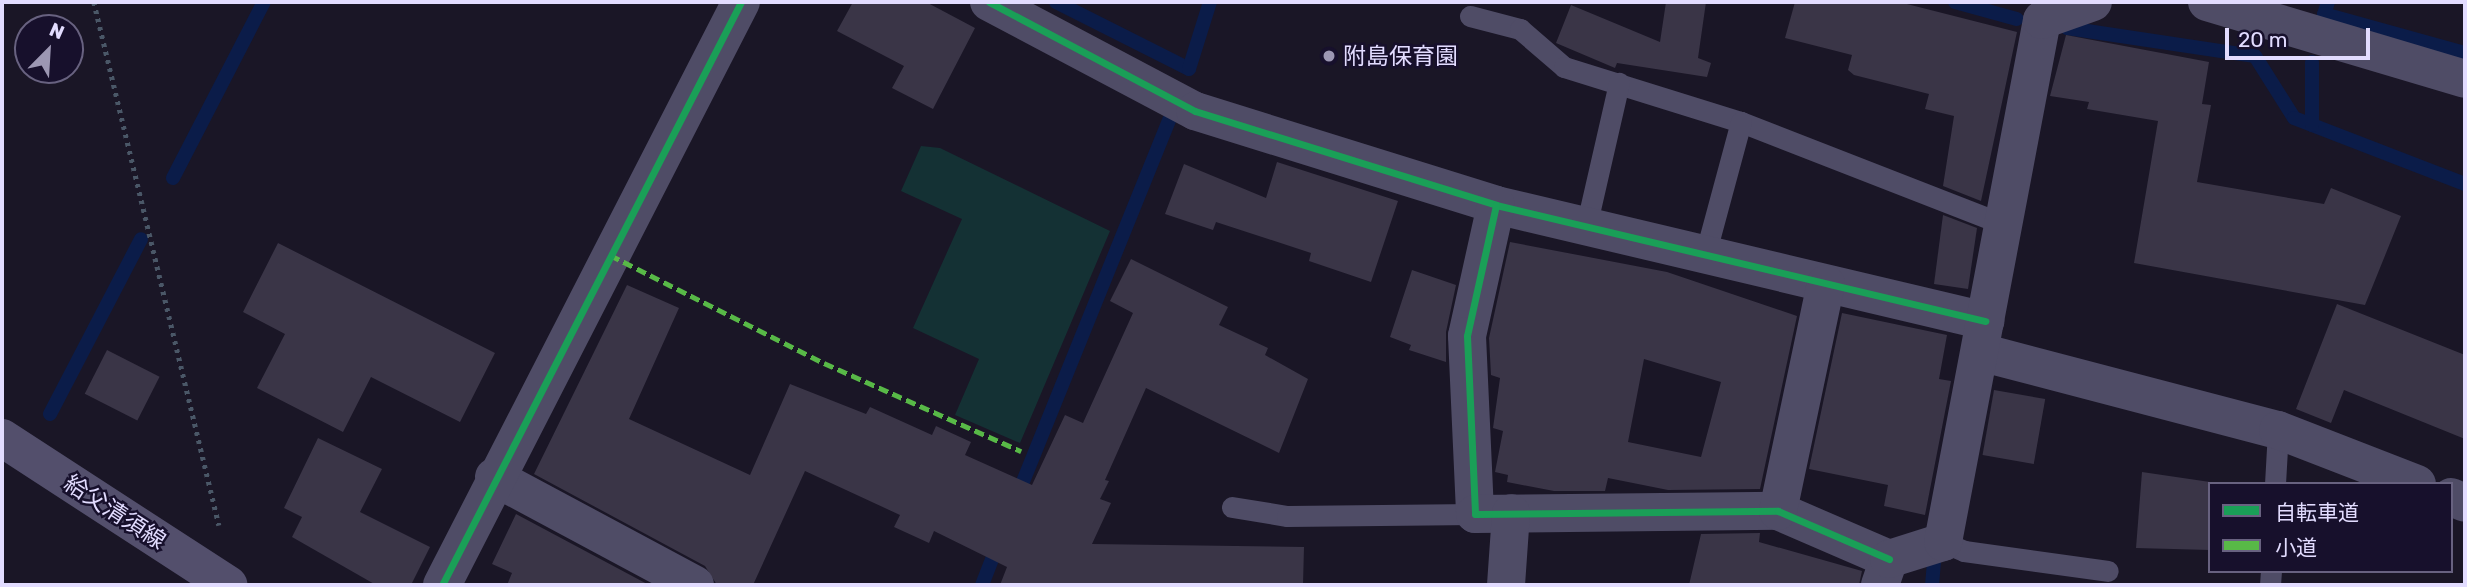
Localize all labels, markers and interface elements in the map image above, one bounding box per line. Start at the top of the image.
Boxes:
north arrow [14,14,84,84]
scale bar [2229,14,2374,58]
text: N [46,18,68,44]
text: 20 m [2238,27,2287,52]
place label: 附島保育園 [1343,42,1458,70]
marker: 附島保育園 [1321,48,1337,64]
street label: 給父清須線 [59,469,171,555]
legend [2208,482,2453,573]
text: 自転車道 [2275,500,2359,525]
text: 小道 [2275,535,2317,560]

